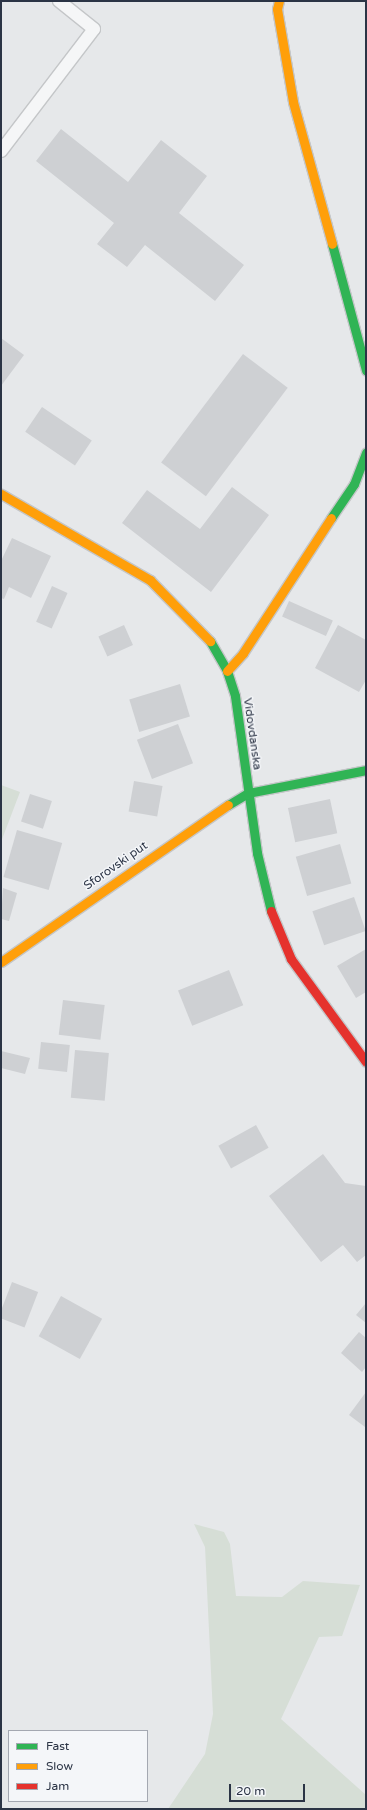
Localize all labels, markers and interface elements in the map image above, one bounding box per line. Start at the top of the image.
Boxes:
street label: Vidovdanska [240,697,264,771]
street label: Sforovski put [81,839,151,893]
legend [8,1730,148,1802]
text: Fast [46,1739,69,1753]
text: Slow [46,1759,73,1773]
scale bar [231,1776,307,1802]
text: Jam [46,1779,69,1793]
text: 20 m [236,1784,265,1798]

